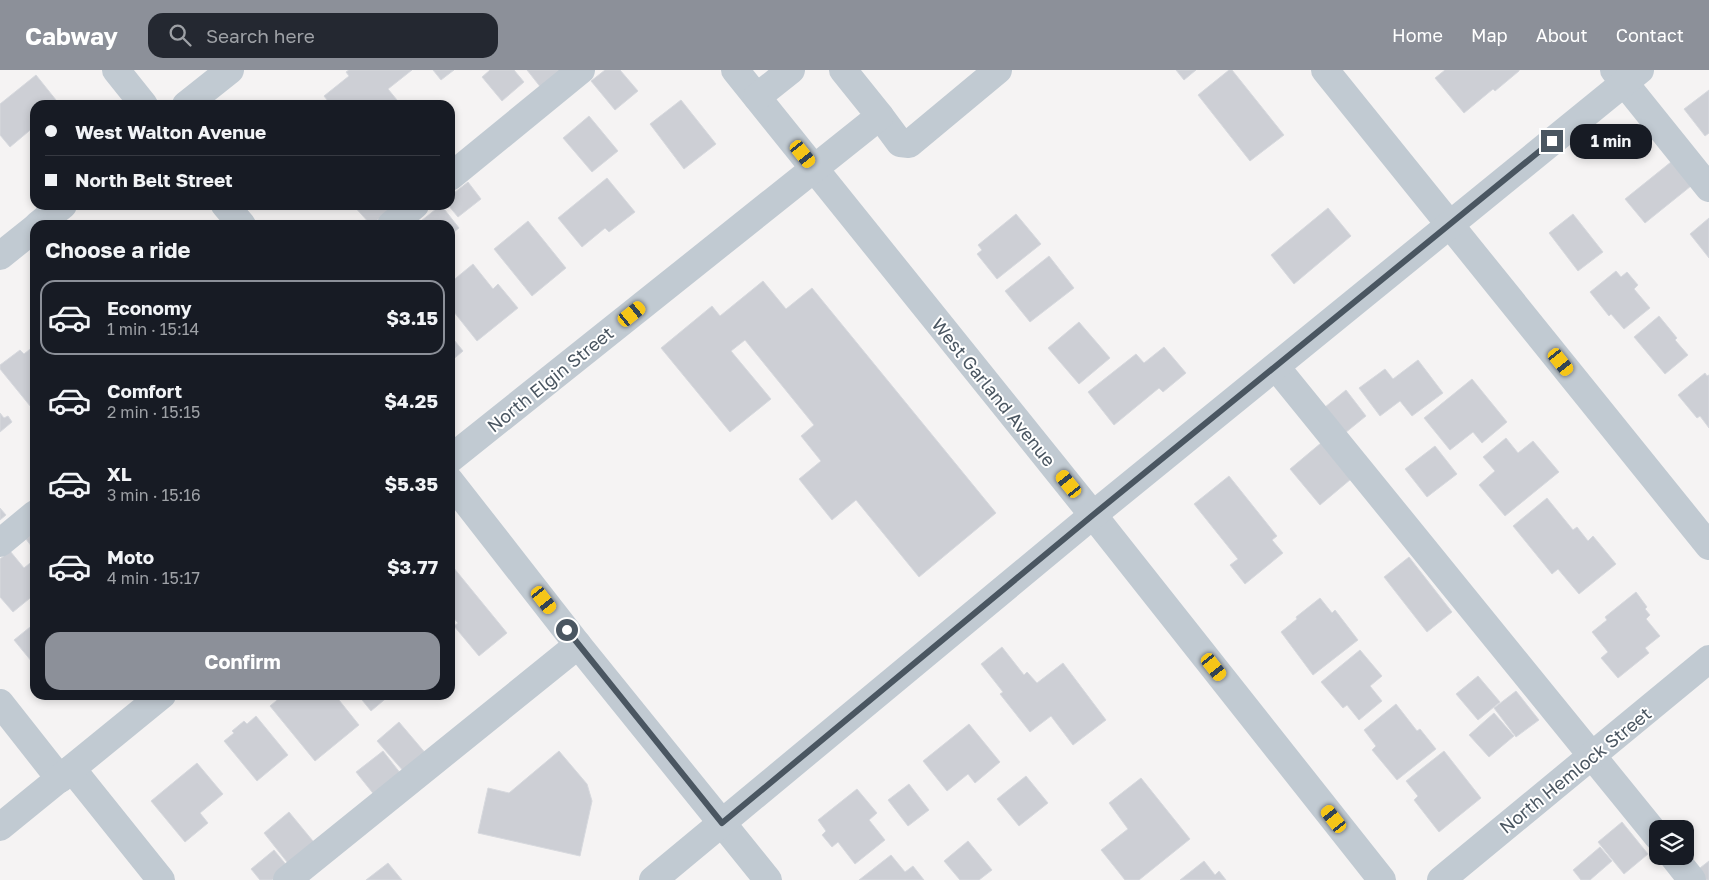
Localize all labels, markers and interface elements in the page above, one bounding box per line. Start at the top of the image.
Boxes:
search box [148,13,498,58]
text: Cabway [25,21,118,50]
icon: search [166,21,194,49]
text: Search here [206,24,315,47]
text: Home [1392,24,1443,46]
text: Map [1471,24,1508,46]
text: About [1536,24,1588,46]
text: Contact [1616,24,1684,46]
text: West Walton Avenue [75,120,266,143]
callout: 1 min [1570,124,1652,158]
route end [1541,130,1563,152]
text: 1 min [1591,131,1631,151]
car [787,138,818,170]
text: North Belt Street [75,168,233,191]
text: Choose a ride [45,236,191,263]
icon: car [47,295,92,340]
text: Economy [107,296,192,319]
car [615,299,648,329]
text: $3.15 [386,306,438,329]
street label: West Garland Avenue [927,313,1061,471]
text: 1 min · 15:14 [107,319,199,339]
street label: North Elgin Street [482,321,618,437]
car [1545,346,1576,378]
icon: car [47,378,92,423]
text: Comfort [107,379,182,402]
text: $4.25 [384,389,438,412]
text: 2 min · 15:15 [107,402,200,422]
icon: car [47,461,92,506]
text: XL [107,462,132,485]
car [1053,468,1084,500]
text: $5.35 [384,472,438,495]
text: 3 min · 15:16 [107,485,201,505]
icon: car [47,544,92,589]
text: Moto [107,545,154,568]
text: $3.77 [387,555,438,578]
text: 4 min · 15:17 [107,568,200,588]
car [528,584,559,616]
route start [556,619,578,641]
button: Confirm [45,632,440,690]
car [1198,651,1229,683]
street label: North Hemlock Street [1495,702,1655,838]
car [1318,803,1349,835]
map controls [1649,820,1694,865]
button: layers [1649,820,1694,865]

